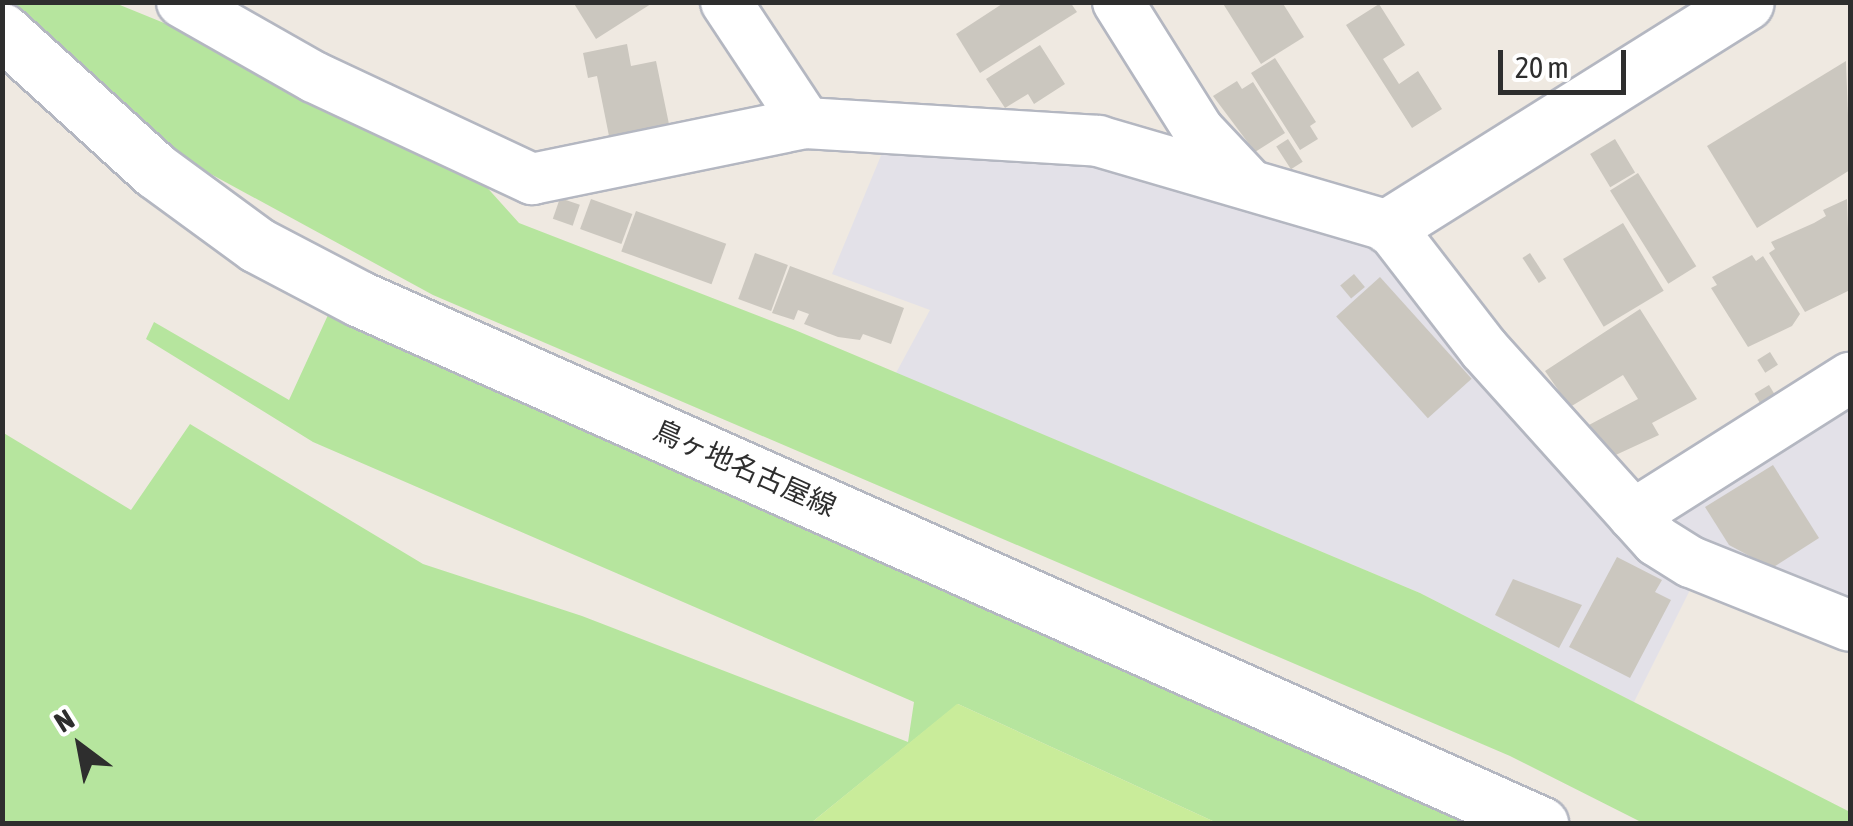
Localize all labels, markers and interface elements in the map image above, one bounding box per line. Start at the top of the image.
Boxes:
scale bar [1503,30,1630,92]
text: 20 m [1515,50,1569,84]
street label: 鳥ヶ地名古屋線 [649,413,841,523]
north arrow [30,696,130,796]
text: N [49,703,80,739]

